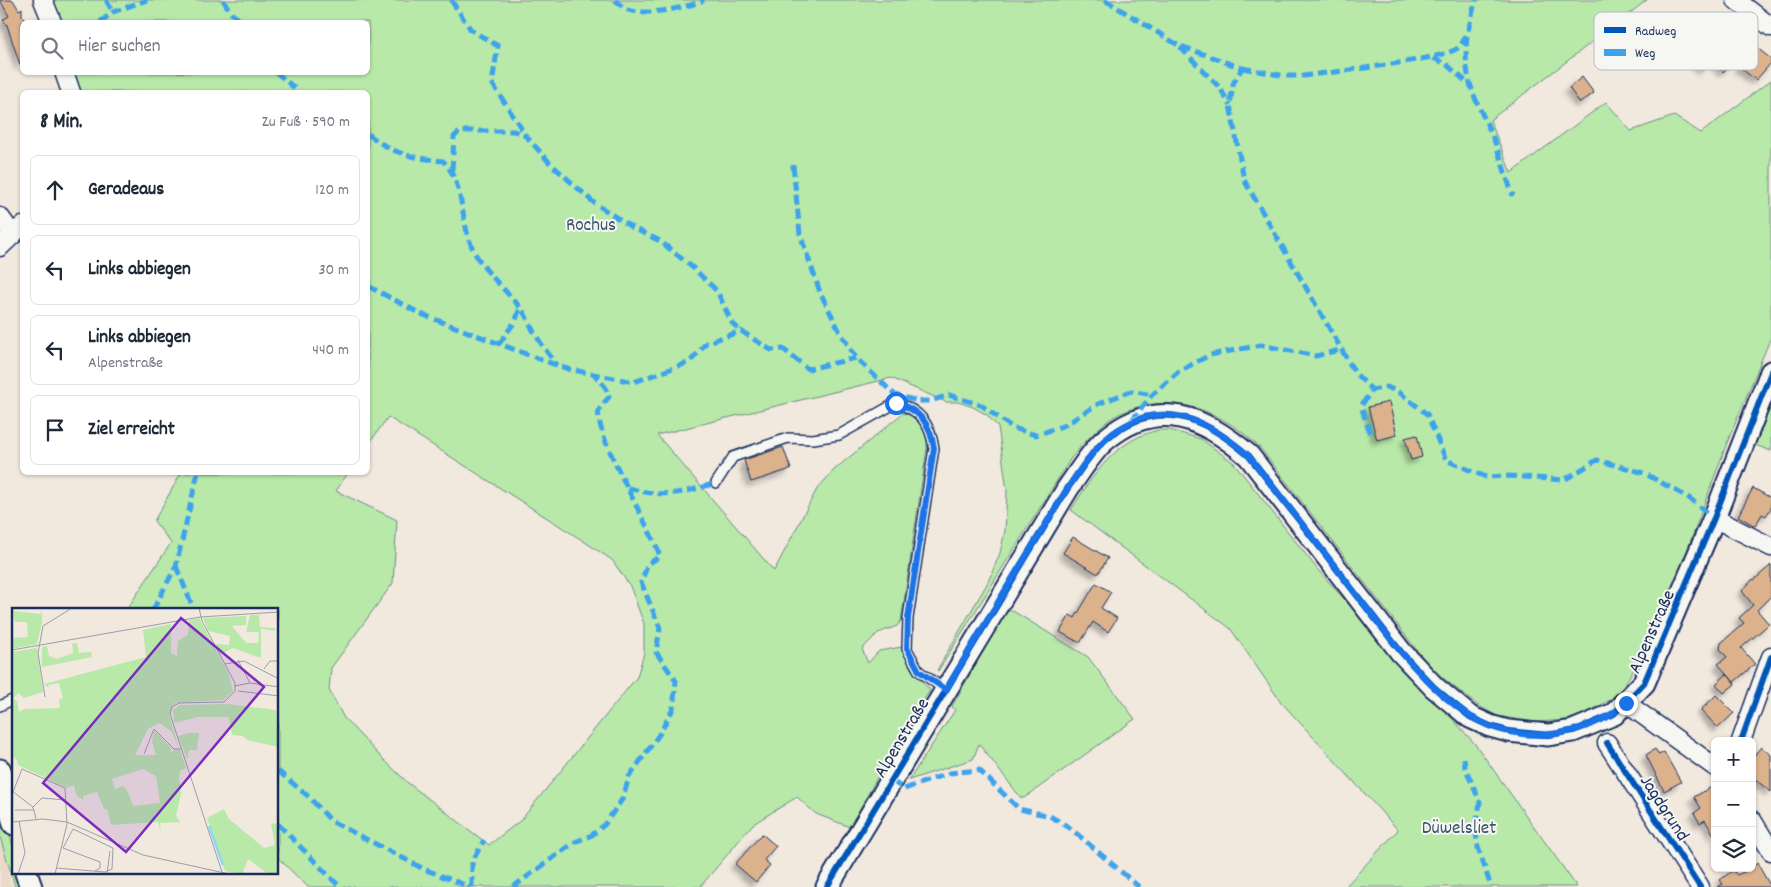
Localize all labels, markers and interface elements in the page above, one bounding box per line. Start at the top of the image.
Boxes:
legend [1594,12,1758,70]
search box [20,20,370,75]
text: Radweg [1635,22,1676,42]
icon: search [38,34,66,62]
text: Hier suchen [78,34,161,61]
text: Weg [1635,44,1655,64]
text: 8 Min. [40,108,83,138]
text: Zu Fuß · 590 m [262,111,350,134]
icon: ahead [41,176,69,204]
text: Geradeaus [88,177,164,204]
text: 120 m [315,179,349,202]
park label: Rochus [566,213,616,240]
icon: left [41,256,69,284]
text: Links abbiegen [88,257,191,284]
text: 30 m [319,259,349,282]
text: Links abbiegen [88,325,191,352]
icon: left [41,336,69,364]
text: 440 m [312,339,349,362]
text: Alpenstraße [88,352,163,375]
route start [885,392,908,415]
icon: arrive [41,416,69,444]
text: Ziel erreicht [88,417,175,444]
street label: Alpenstraße [1623,586,1684,679]
inset map [12,608,279,874]
route end [1615,692,1638,715]
street label: Alpenstraße [868,694,938,784]
map controls [1711,737,1756,872]
button: + [1711,737,1756,782]
street label: Jagdgrund [1632,770,1695,847]
button: − [1711,782,1756,827]
park label: Düwelsliet [1422,816,1496,843]
button: layers [1711,827,1756,872]

